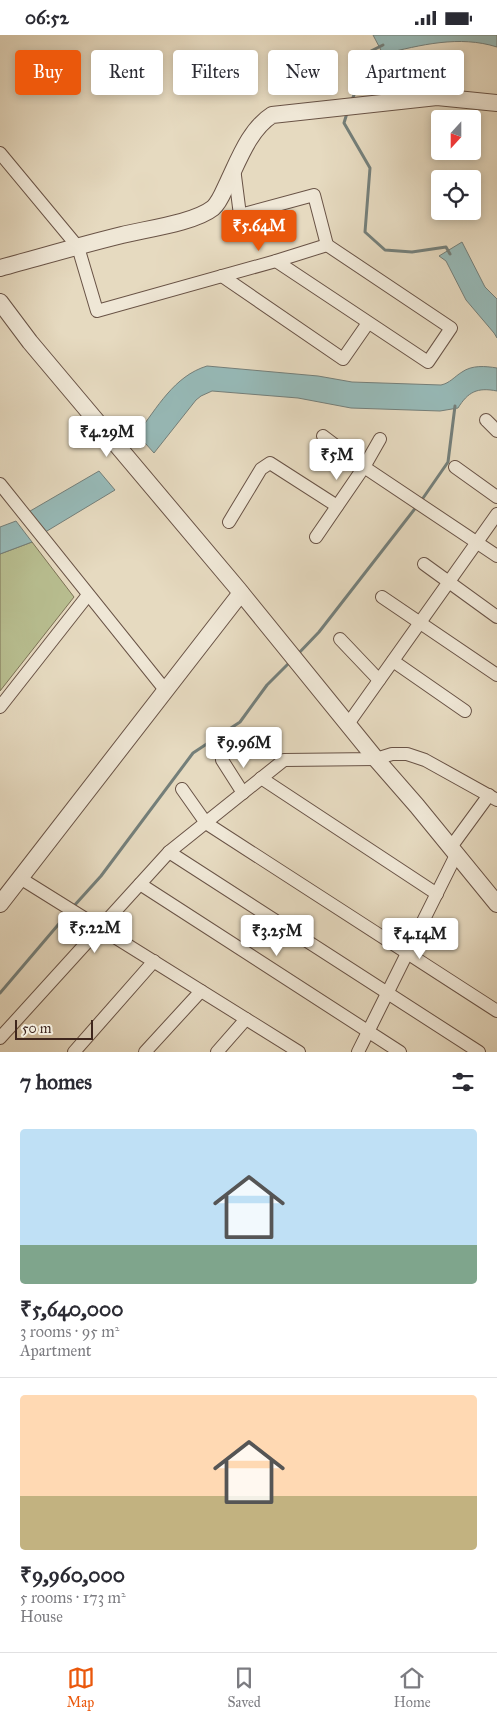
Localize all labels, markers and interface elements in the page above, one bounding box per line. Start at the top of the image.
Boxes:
text: 06:52 [25,6,69,29]
chip: Buy [15,50,81,95]
chip: Rent [91,50,163,95]
chip: Filters [173,50,258,95]
chip: New [268,50,338,95]
chip: Apartment [348,50,464,95]
north arrow [431,110,481,160]
map controls [431,110,481,220]
button: locate [431,170,481,220]
pin: ₹5.64M [218,209,300,252]
text: ₹5.64M [232,216,286,235]
pin: ₹4.29M [66,415,148,458]
text: ₹4.29M [80,422,134,441]
pin: ₹5M [313,439,361,481]
text: ₹5M [320,445,354,464]
pin: ₹9.96M [203,727,285,769]
text: ₹9.96M [217,733,271,752]
pin: ₹5.22M [54,911,136,954]
pin: ₹3.25M [236,915,318,957]
pin: ₹4.14M [379,917,461,960]
text: ₹5.22M [69,918,121,937]
text: ₹3.25M [252,921,302,940]
text: ₹4.14M [393,924,447,943]
scale bar [15,1017,92,1040]
text: 50 m [22,1020,51,1037]
icon: filters [449,1068,477,1096]
text: 7 homes [20,1069,92,1095]
icon: home [204,1162,294,1252]
text: ₹5,640,000 [20,1296,123,1322]
text: 3 rooms · 95 m² [20,1322,119,1341]
text: Apartment [20,1341,92,1360]
icon: home [204,1427,294,1517]
text: ₹9,960,000 [20,1562,125,1588]
text: 5 rooms · 173 m² [20,1588,126,1607]
text: House [20,1607,63,1626]
tab: Map [67,1664,95,1711]
tab: Saved [228,1664,261,1711]
tab: Home [394,1664,430,1711]

